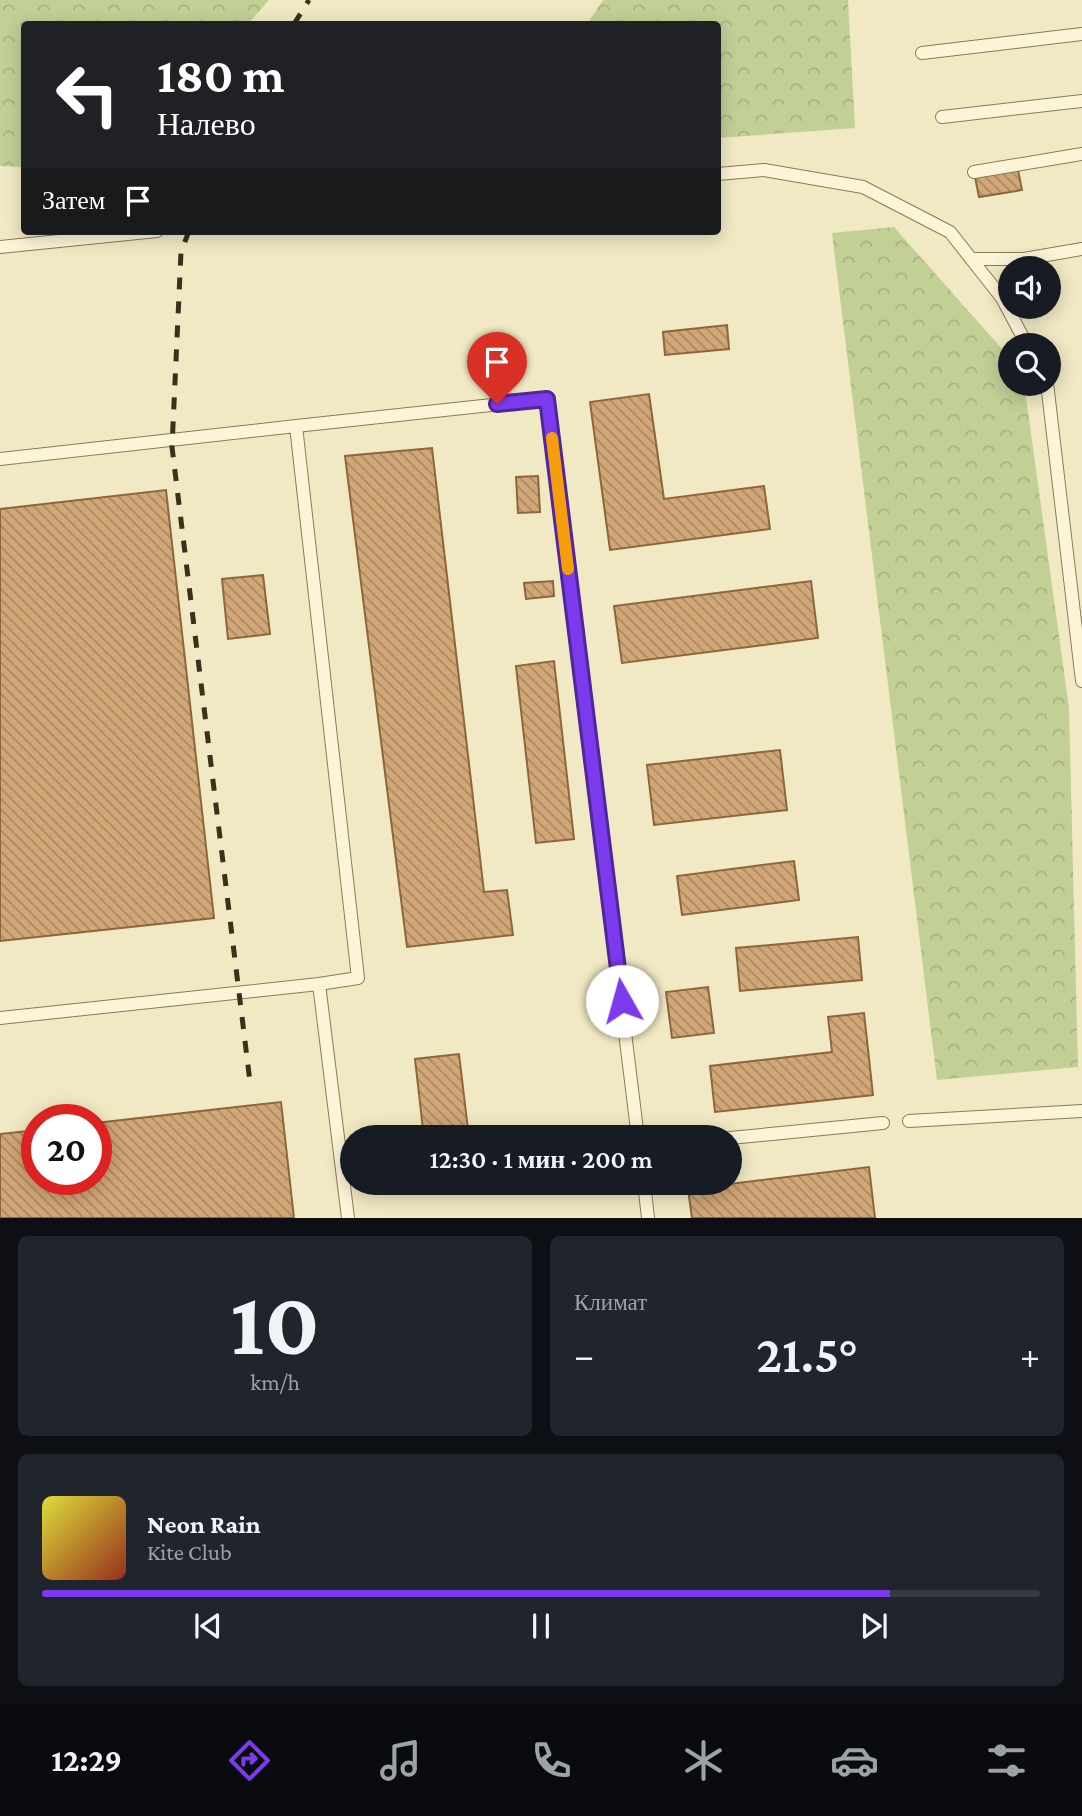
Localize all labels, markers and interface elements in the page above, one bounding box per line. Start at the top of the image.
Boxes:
text: 180 m [157,48,285,103]
icon: left [42,49,133,140]
text: Налево [157,106,256,142]
icon: arrive [119,182,157,220]
text: Затем [42,186,105,215]
map controls [998,256,1061,396]
button: sound [998,256,1061,319]
pin [467,332,527,404]
button: search [998,333,1061,396]
icon: arrive [478,343,516,381]
position arrow [585,964,659,1038]
speed limit sign: 20 [21,1104,112,1195]
text: 12:30 · 1 мин · 200 m [429,1145,653,1174]
text: 10 [230,1272,320,1374]
text: Климат [574,1289,647,1315]
text: 21.5° [756,1325,858,1383]
text: − [574,1334,594,1376]
text: + [1020,1334,1040,1376]
text: km/h [250,1369,300,1395]
text: Neon Rain [147,1510,261,1539]
text: Kite Club [147,1539,232,1565]
icon: previous [189,1607,227,1645]
icon: pause [522,1607,560,1645]
icon: next [855,1607,893,1645]
icon: directions [225,1736,274,1785]
icon: music [376,1736,425,1785]
icon: phone [527,1736,576,1785]
icon: climate [679,1736,728,1785]
icon: car [830,1736,879,1785]
icon: filters [982,1736,1031,1785]
text: 12:29 [51,1742,122,1778]

